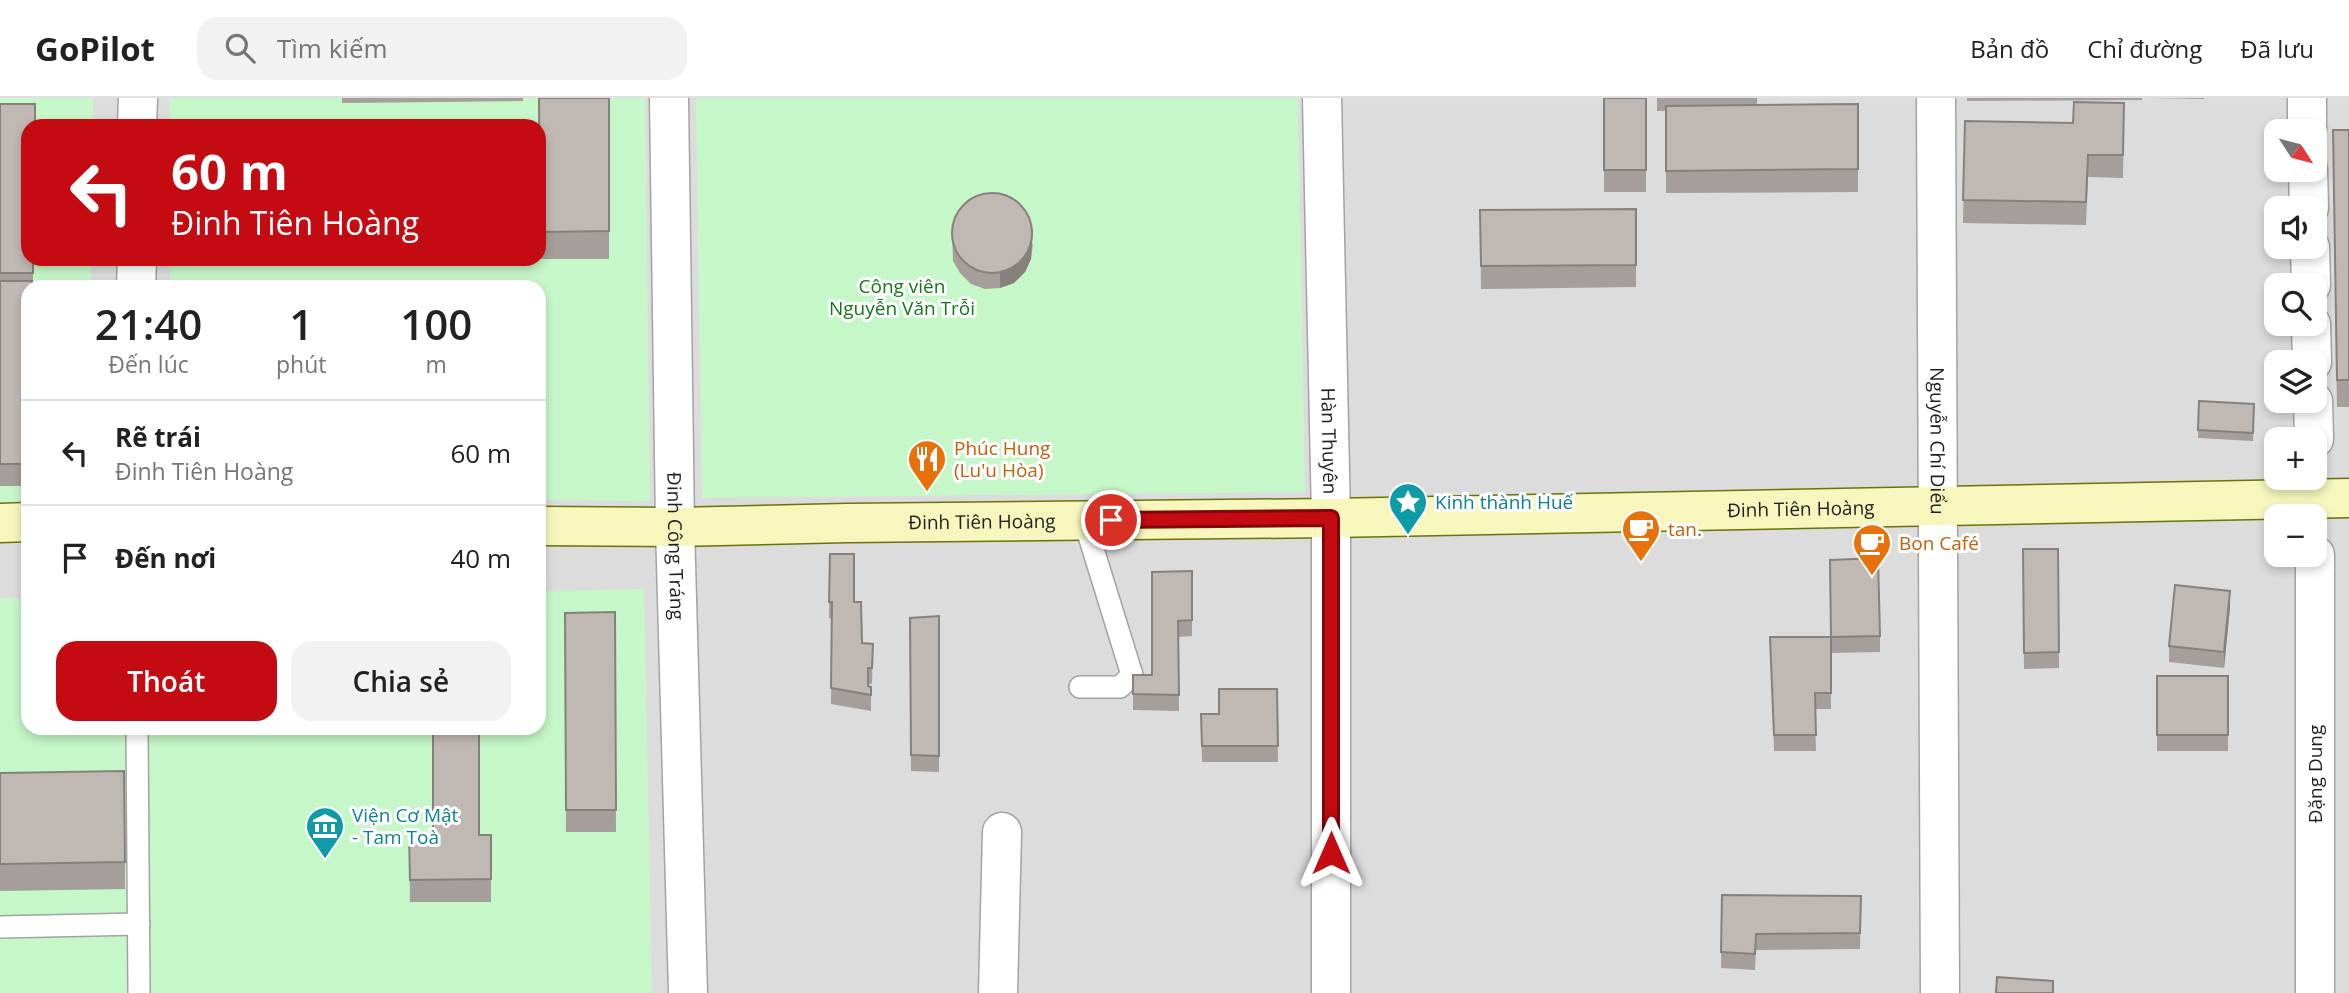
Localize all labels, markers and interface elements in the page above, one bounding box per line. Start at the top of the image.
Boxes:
search box [197,17,687,80]
text: GoPilot [35,26,155,71]
icon: search [221,29,259,67]
text: Tìm kiếm [277,30,388,66]
text: Bản đồ [1970,32,2049,65]
text: Chỉ đường [2087,32,2202,65]
text: Đã lưu [2240,32,2314,65]
north arrow [2264,119,2328,182]
map controls [2264,119,2327,567]
text: 60 m [171,138,288,204]
icon: left [56,147,147,238]
button: sound [2264,196,2327,259]
text: Đinh Tiên Hoàng [171,201,419,244]
park label: Công viên Nguyễn Văn Trỗi [829,273,975,321]
button: search [2264,273,2327,336]
text: 21:40 [95,295,202,352]
text: 1 [289,295,313,352]
text: 100 [400,295,472,352]
text: Đến lúc [108,348,189,380]
text: phút [276,348,327,380]
text: m [426,348,447,380]
button: layers [2264,350,2327,413]
street label: Nguyễn Chí Diểu [1924,367,1951,515]
street label: Hàn Thuyên [1315,387,1343,495]
text: Rẽ trái [115,419,201,455]
button: + [2264,427,2327,490]
icon: left [56,434,94,472]
text: 60 m [450,435,511,471]
place label: Phúc Hung (Lu'u Hòa) [954,435,1050,483]
restaurant icon: Phúc Hung (Lu'u Hòa) [906,438,948,493]
text: Đinh Tiên Hoàng [115,455,293,487]
street label: Đinh Công Tráng [661,472,691,620]
place icon: Kinh thành Huế [1387,481,1429,536]
place label: Kinh thành Huế [1435,489,1574,515]
pin [1081,490,1141,550]
street label: Đinh Tiên Hoàng [1727,494,1875,523]
icon: arrive [1092,501,1130,539]
button: − [2264,504,2327,567]
street label: Đinh Tiên Hoàng [908,508,1056,535]
cafe icon: tan. [1620,508,1662,563]
place label: tan. [1668,516,1702,542]
cafe icon: Bon Café [1851,522,1893,577]
place label: Bon Café [1899,530,1979,556]
icon: arrive [56,539,94,577]
text: Đến nơi [115,540,216,576]
text: 40 m [450,540,511,576]
button: Thoát [56,641,277,721]
button: Chia sẻ [291,641,511,721]
street label: Đặng Dung [2302,725,2328,823]
place label: Viện Cơ Mật - Tam Toà [352,802,459,850]
museum icon: Viện Cơ Mật - Tam Toà [304,805,346,860]
position arrow [1294,816,1368,890]

